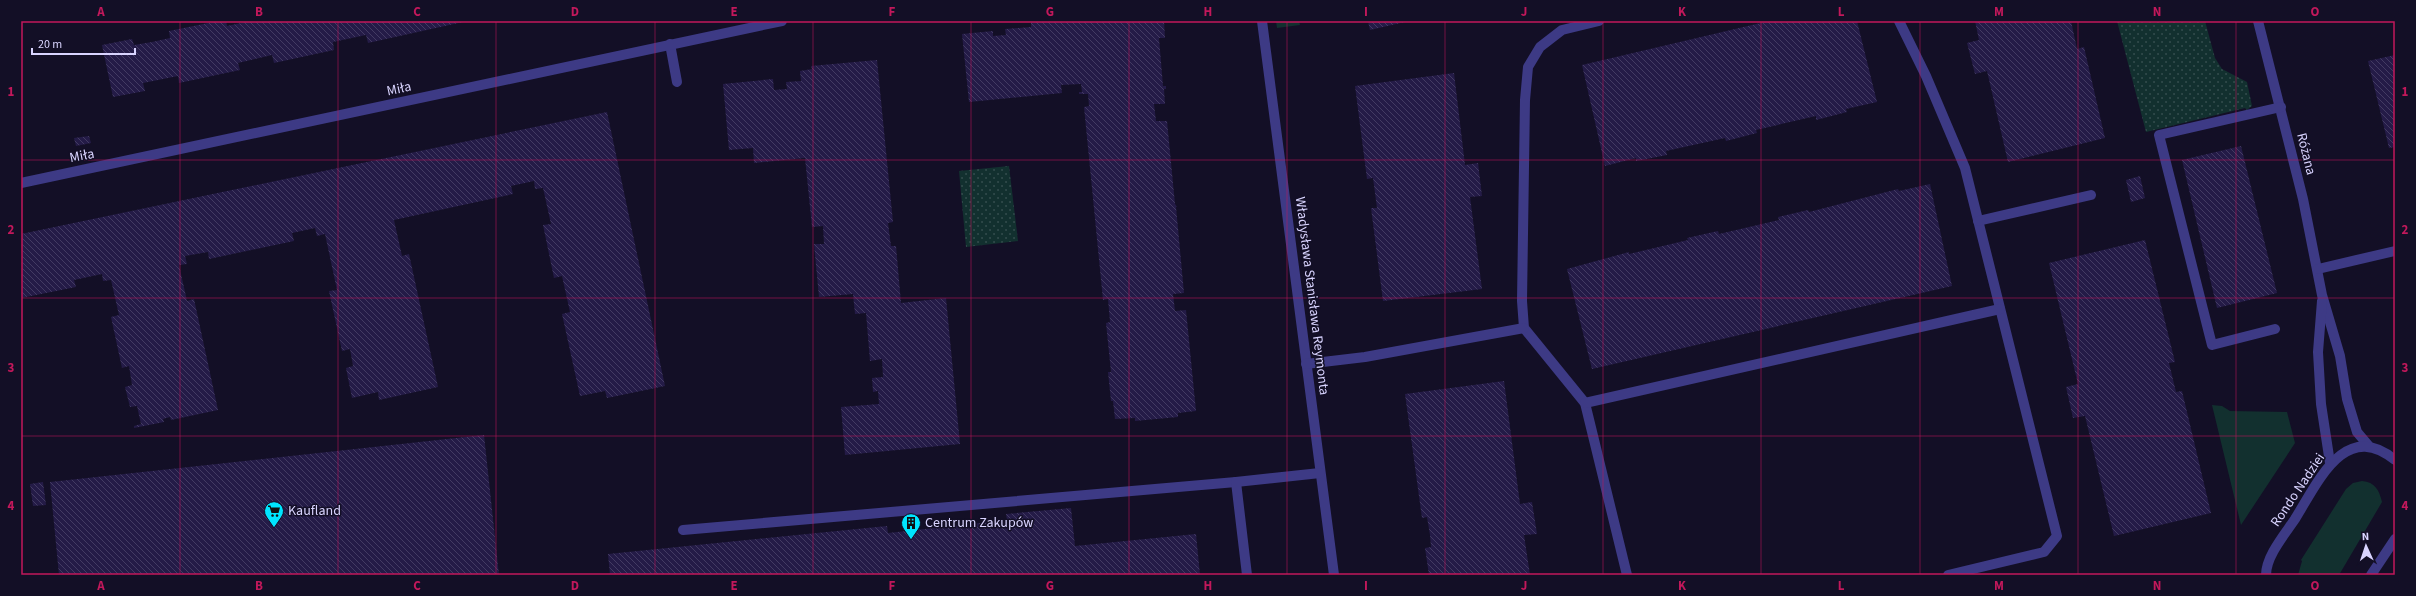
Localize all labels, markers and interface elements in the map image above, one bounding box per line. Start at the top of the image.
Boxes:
text: A [96,3,105,21]
text: B [255,3,263,21]
text: C [413,3,421,21]
text: D [571,3,579,21]
text: E [730,3,738,21]
text: F [889,3,896,21]
text: G [1046,3,1054,21]
text: H [1204,3,1212,21]
text: I [1364,3,1368,21]
text: J [1521,3,1527,21]
text: K [1678,3,1687,21]
text: L [1838,3,1845,21]
text: M [1994,3,2004,21]
text: N [2153,3,2161,21]
text: O [2311,3,2320,21]
scale bar [32,30,135,56]
text: 20 m [38,36,62,53]
street label: Miła [385,77,413,101]
text: 1 [8,83,15,101]
text: 1 [2402,83,2409,101]
street label: Różana [2291,131,2321,177]
street label: Miła [68,144,96,168]
street label: Władysława Stanisława Reymonta [1290,196,1334,396]
text: 2 [8,221,15,239]
text: 2 [2402,221,2409,239]
text: 3 [8,359,15,377]
text: 3 [2402,359,2409,377]
street label: Rondo Nadziei [2266,449,2330,531]
text: 4 [8,497,15,515]
text: 4 [2402,497,2409,515]
supermarket icon: Kaufland [263,500,285,528]
place label: Kaufland [288,501,341,521]
building icon: Centrum Zakupów [900,512,922,540]
place label: Centrum Zakupów [925,513,1033,533]
north arrow [2346,526,2386,566]
text: N [2361,529,2370,544]
text: A [96,577,105,595]
text: B [255,577,263,595]
text: C [413,577,421,595]
text: D [571,577,579,595]
text: E [730,577,738,595]
text: F [889,577,896,595]
text: G [1046,577,1054,595]
text: H [1204,577,1212,595]
text: I [1364,577,1368,595]
text: J [1521,577,1527,595]
text: K [1678,577,1687,595]
text: L [1838,577,1845,595]
text: M [1994,577,2004,595]
text: N [2153,577,2161,595]
text: O [2311,577,2320,595]

